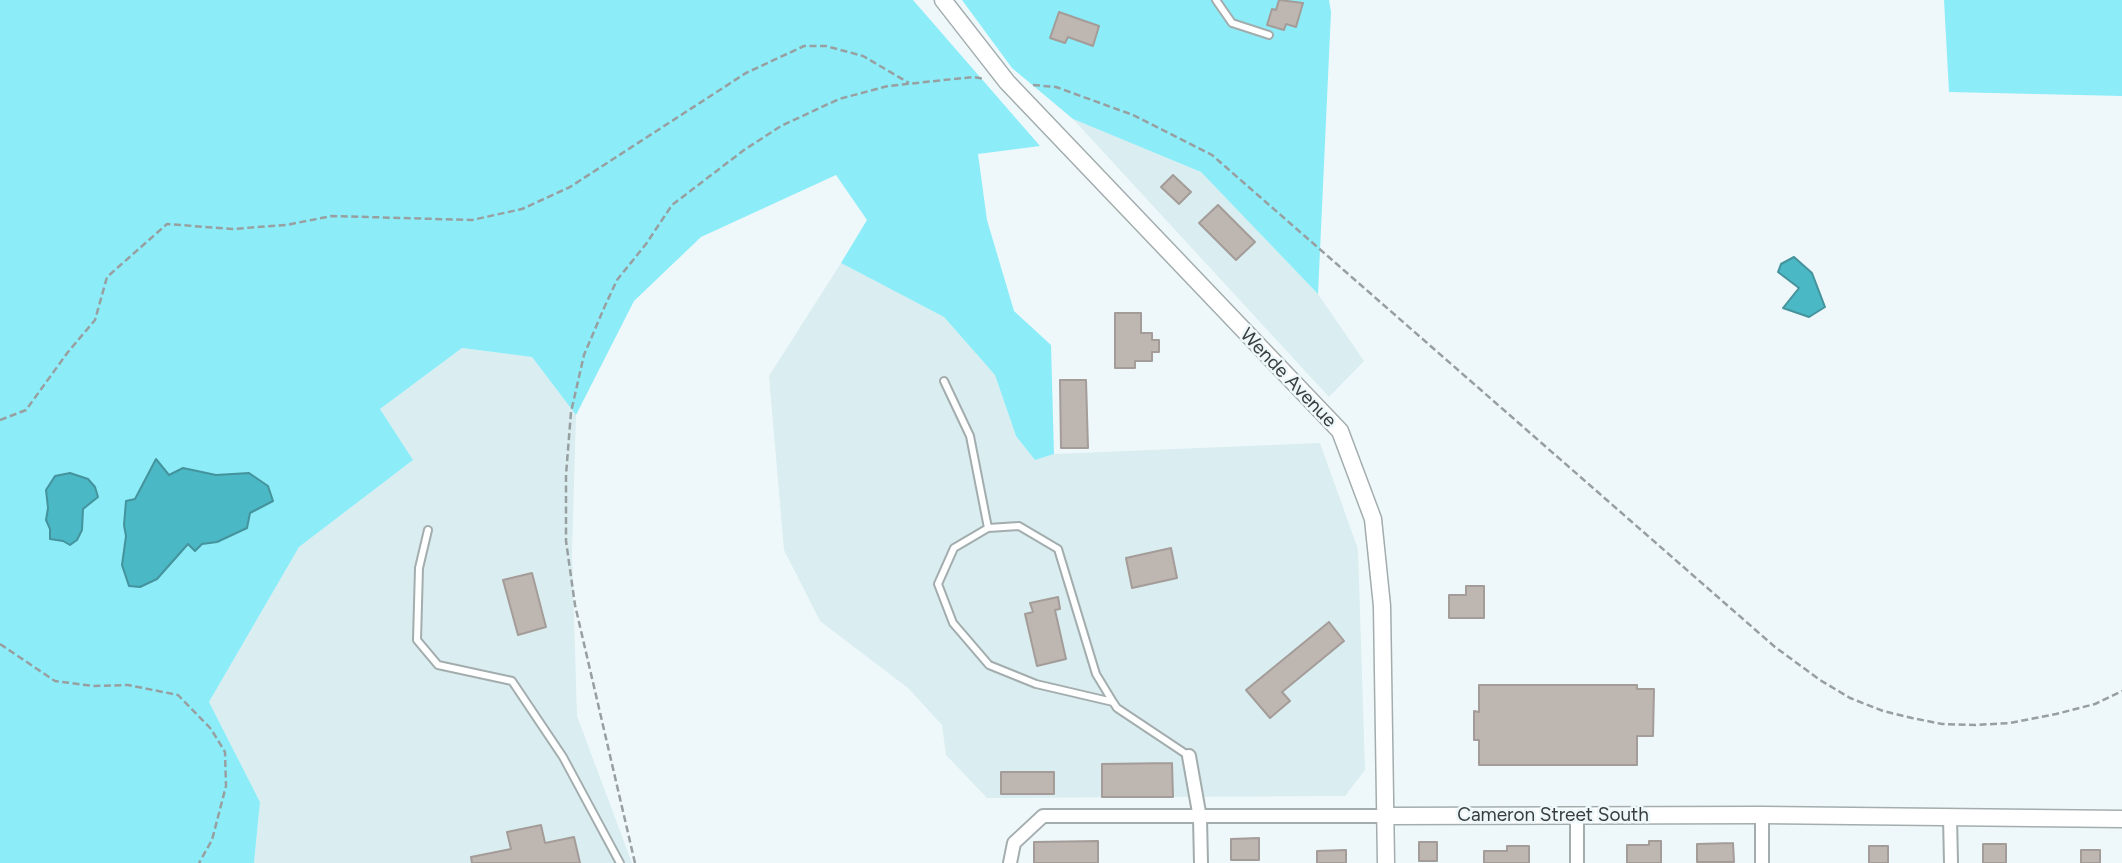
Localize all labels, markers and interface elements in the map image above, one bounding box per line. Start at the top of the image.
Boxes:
street label: Wende Avenue [1235,324,1341,432]
street label: Cameron Street South [1457,804,1649,826]

